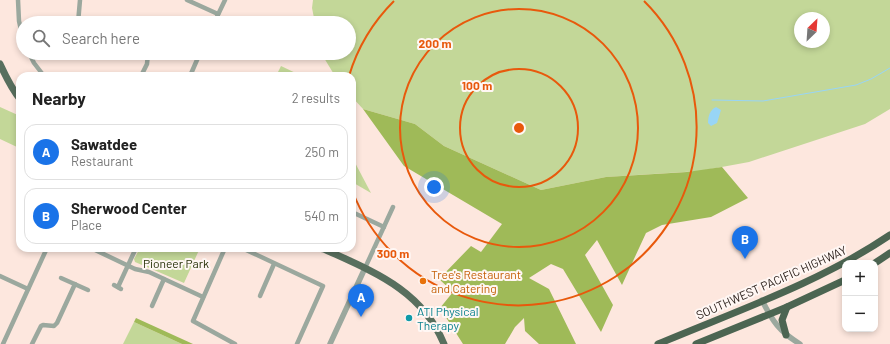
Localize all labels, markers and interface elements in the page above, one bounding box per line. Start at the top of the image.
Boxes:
north arrow [794,12,830,48]
search box [16,16,356,60]
icon: search [30,27,52,49]
text: Search here [62,29,140,47]
text: 200 m [419,36,451,50]
text: 100 m [462,78,492,92]
text: Nearby [32,88,86,108]
text: 2 results [292,90,340,106]
centre of rings [512,121,526,135]
text: Sawatdee [71,135,137,153]
text: A [42,144,50,160]
text: 250 m [305,144,339,160]
text: Restaurant [71,153,133,169]
your location [424,177,444,197]
text: Sherwood Center [71,199,187,217]
text: B [42,208,50,224]
text: 540 m [304,208,339,224]
text: Place [71,217,102,233]
pin: B [732,226,758,259]
street label: SOUTHWEST PACIFIC HIGHWAY [694,242,849,322]
text: 300 m [377,246,409,260]
park label: Pioneer Park [143,256,209,270]
map controls [842,260,878,332]
button: + [842,260,878,296]
place label: Tree's Restaurant and Catering [431,267,521,295]
marker: Tree's Restaurant and Catering [418,276,428,286]
pin: A [348,284,374,317]
button: − [842,296,878,332]
place label: ATI Physical Therapy [417,304,478,332]
marker: ATI Physical Therapy [404,313,414,323]

